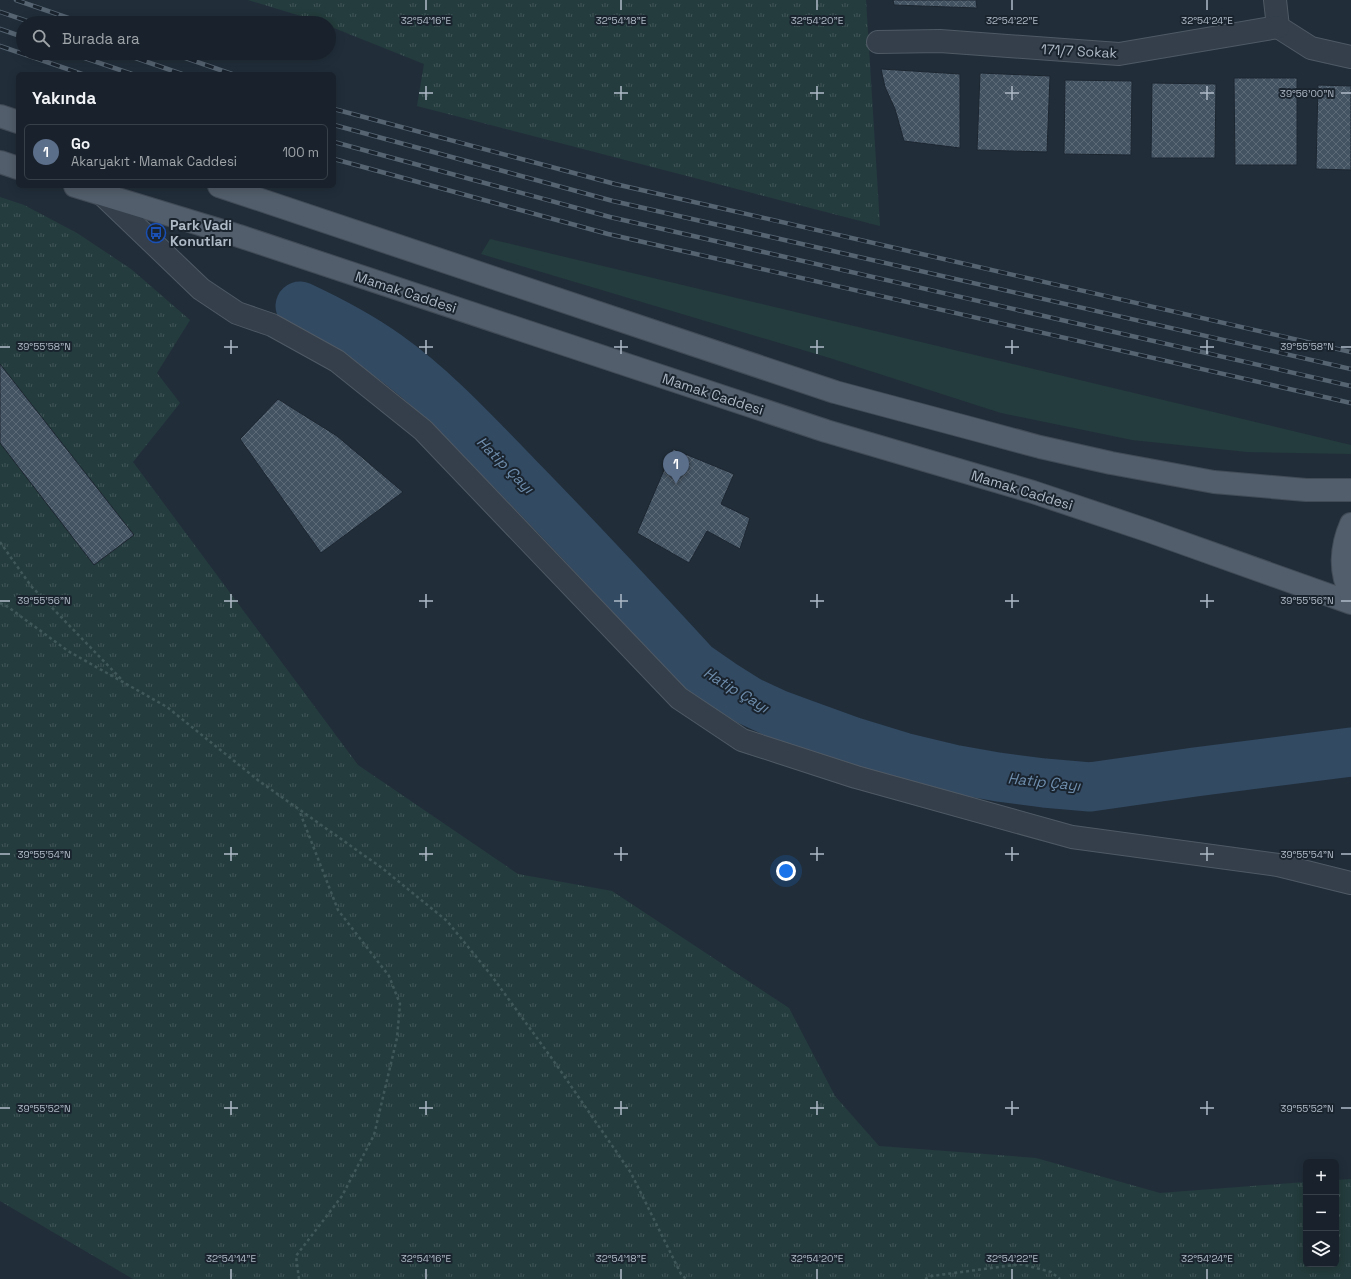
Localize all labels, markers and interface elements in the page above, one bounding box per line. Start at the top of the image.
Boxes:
text: 32°54'16"E [401,14,452,27]
text: 32°54'18"E [596,14,647,27]
text: 32°54'20"E [791,14,844,27]
text: 32°54'22"E [986,14,1038,27]
text: 32°54'24"E [1181,14,1233,27]
search box [16,16,336,60]
icon: search [30,27,52,49]
text: Burada ara [62,29,140,48]
street label: 171/7 Sokak [1040,40,1118,62]
text: Yakında [32,87,96,109]
text: 39°56'00"N [1280,87,1334,100]
text: Go [71,134,90,153]
text: 1 [43,144,49,161]
text: 100 m [282,144,319,161]
text: Akaryakıt · Mamak Caddesi [71,153,237,170]
place label: Park Vadi Konutları [170,216,232,250]
bus stop icon: Park Vadi Konutları [145,222,167,244]
street label: Mamak Caddesi [353,267,459,317]
text: 39°55'58"N [17,340,71,353]
text: 39°55'58"N [1280,340,1334,353]
street label: Mamak Caddesi [660,369,766,419]
water label: Hatip Çayı [473,432,539,498]
pin: 1 [663,451,689,484]
street label: Mamak Caddesi [969,466,1075,514]
text: 39°55'56"N [17,594,71,607]
text: 39°55'56"N [1280,594,1334,607]
water label: Hatip Çayı [700,663,774,717]
water label: Hatip Çayı [1007,768,1083,795]
text: 39°55'54"N [17,848,71,861]
text: 39°55'54"N [1280,848,1334,861]
your location [776,861,796,881]
text: 39°55'52"N [17,1102,71,1115]
text: 39°55'52"N [1280,1102,1334,1115]
map controls [1303,1159,1339,1267]
button: + [1303,1159,1339,1195]
button: − [1303,1195,1339,1231]
button: layers [1303,1231,1339,1267]
text: 32°54'14"E [206,1252,256,1265]
text: 32°54'16"E [401,1252,452,1265]
text: 32°54'18"E [596,1252,647,1265]
text: 32°54'20"E [791,1252,844,1265]
text: 32°54'22"E [986,1252,1038,1265]
text: 32°54'24"E [1181,1252,1233,1265]

